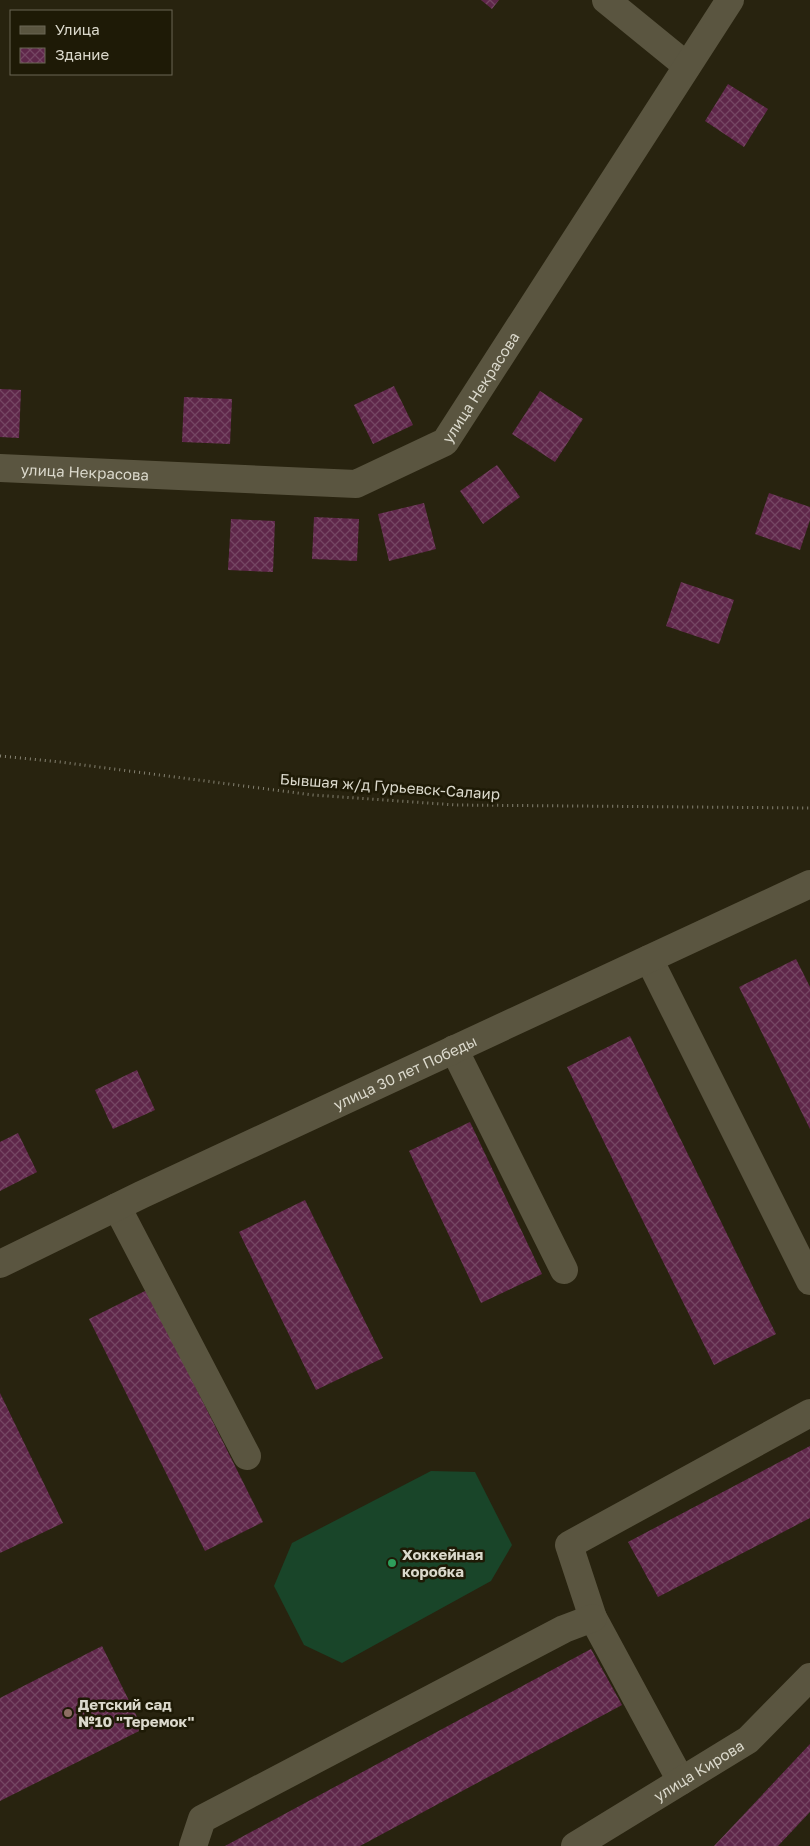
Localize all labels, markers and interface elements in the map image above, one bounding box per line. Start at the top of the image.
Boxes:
legend [10,10,172,75]
text: Улица [55,20,100,38]
text: Здание [55,45,109,63]
street label: улица Некрасова [438,328,523,446]
street label: улица Некрасова [20,460,149,484]
street label: Бывшая ж/д Гурьевск-Салаир [279,769,501,803]
street label: улица 30 лет Победы [330,1031,479,1113]
place label: Хоккейная коробка [402,1545,483,1580]
marker: Хоккейная коробка [386,1557,398,1569]
place label: Детский сад №10 "Теремок" [78,1695,194,1730]
marker: Детский сад №10 "Теремок" [62,1707,74,1719]
street label: улица Кирова [650,1736,747,1805]

